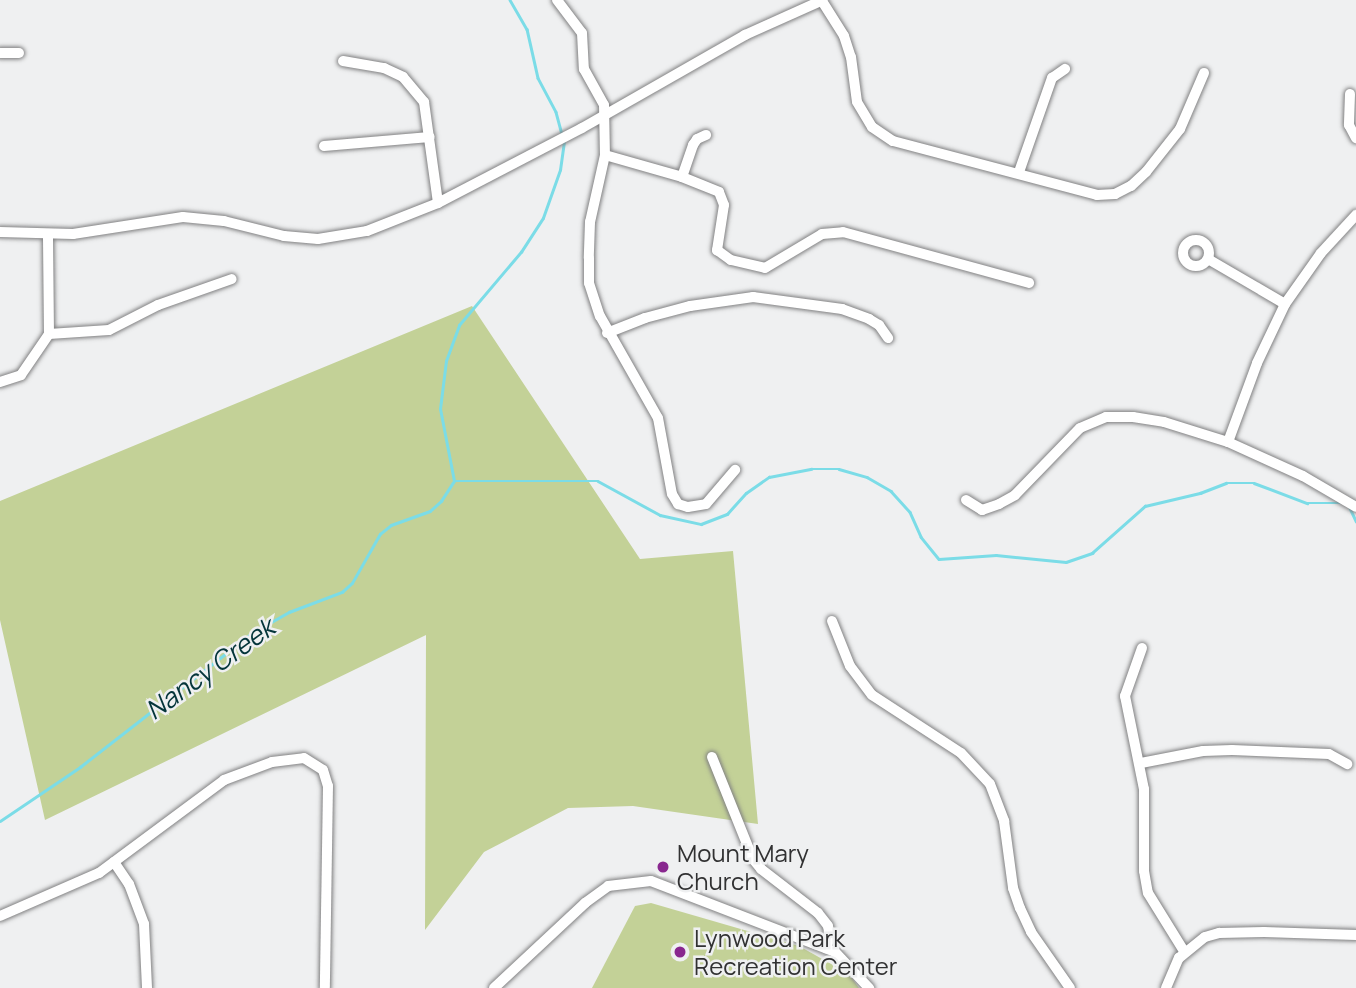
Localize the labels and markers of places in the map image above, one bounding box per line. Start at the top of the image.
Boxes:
place label: Mount Mary Church [677,839,809,895]
marker: Mount Mary Church [655,859,671,875]
place label: Lynwood Park Recreation Center [694,924,897,980]
marker: Lynwood Park Recreation Center [672,944,688,960]

